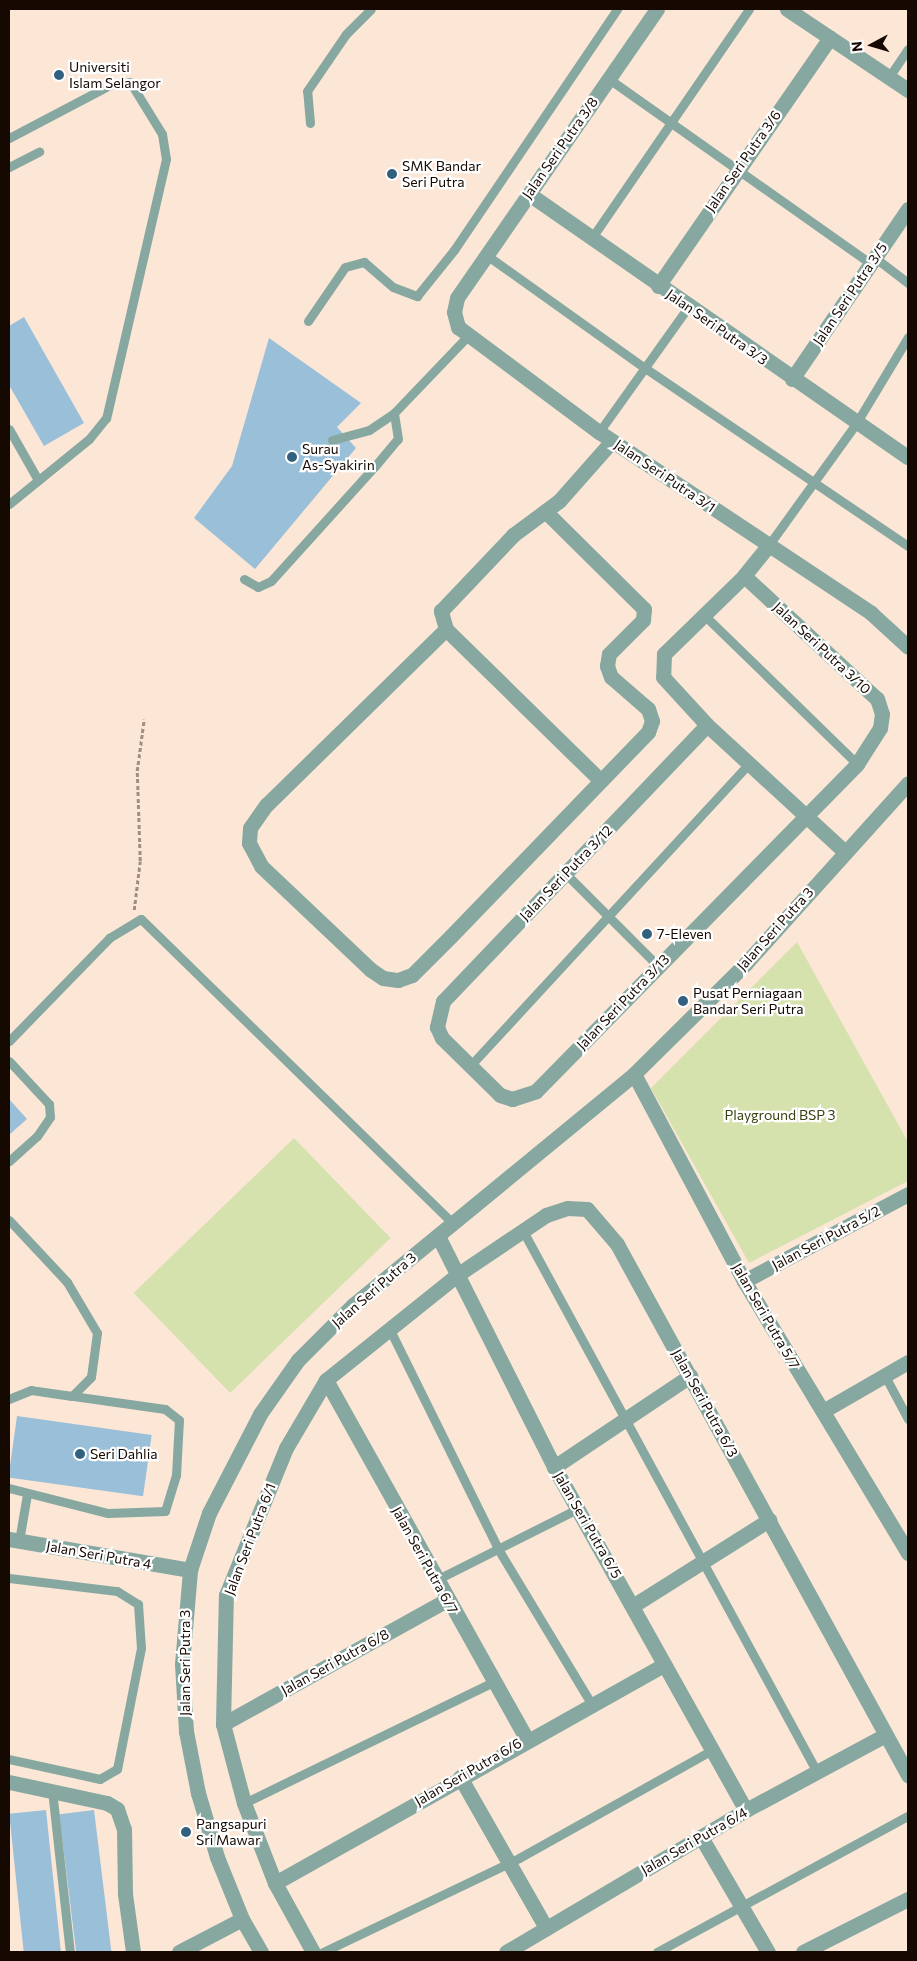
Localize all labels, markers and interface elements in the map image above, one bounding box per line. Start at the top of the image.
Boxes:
north arrow [847,20,897,70]
text: N [848,41,866,53]
place label: Universiti Islam Selangor [69,59,161,92]
marker: Universiti Islam Selangor [53,69,65,81]
street label: Jalan Seri Putra 3/8 [519,94,601,202]
street label: Jalan Seri Putra 3/6 [702,107,784,215]
place label: SMK Bandar Seri Putra [402,158,481,190]
marker: SMK Bandar Seri Putra [386,168,398,180]
street label: Jalan Seri Putra 3/5 [809,239,891,349]
street label: Jalan Seri Putra 3/3 [663,286,771,368]
street label: Jalan Seri Putra 3/1 [611,436,719,516]
place label: Surau As-Syakirin [302,441,375,474]
marker: Surau As-Syakirin [286,451,298,463]
street label: Jalan Seri Putra 3/10 [770,598,874,698]
street label: Jalan Seri Putra 3/12 [516,822,616,924]
street label: Jalan Seri Putra 3 [733,884,817,974]
place label: 7-Eleven [657,926,712,942]
marker: 7-Eleven [641,928,653,940]
street label: Jalan Seri Putra 3/13 [573,951,673,1053]
place label: Pusat Perniagaan Bandar Seri Putra [693,985,804,1018]
marker: Pusat Perniagaan Bandar Seri Putra [677,995,689,1007]
park label: Playground BSP 3 [724,1107,836,1123]
street label: Jalan Seri Putra 5/2 [769,1202,883,1274]
street label: Jalan Seri Putra 3 [328,1249,420,1331]
street label: Jalan Seri Putra 5/7 [729,1260,803,1372]
street label: Jalan Seri Putra 6/3 [668,1346,742,1460]
place label: Seri Dahlia [90,1446,158,1462]
marker: Seri Dahlia [74,1448,86,1460]
street label: Jalan Seri Putra 6/5 [551,1469,625,1581]
street label: Jalan Seri Putra 6/1 [221,1481,279,1597]
street label: Jalan Seri Putra 6/7 [389,1503,461,1617]
street label: Jalan Seri Putra 4 [45,1537,153,1573]
street label: Jalan Seri Putra 3 [177,1610,193,1716]
street label: Jalan Seri Putra 6/8 [278,1625,392,1699]
street label: Jalan Seri Putra 6/6 [411,1735,525,1809]
street label: Jalan Seri Putra 6/4 [638,1804,750,1878]
place label: Pangsapuri Sri Mawar [196,1816,267,1848]
marker: Pangsapuri Sri Mawar [180,1826,192,1838]

